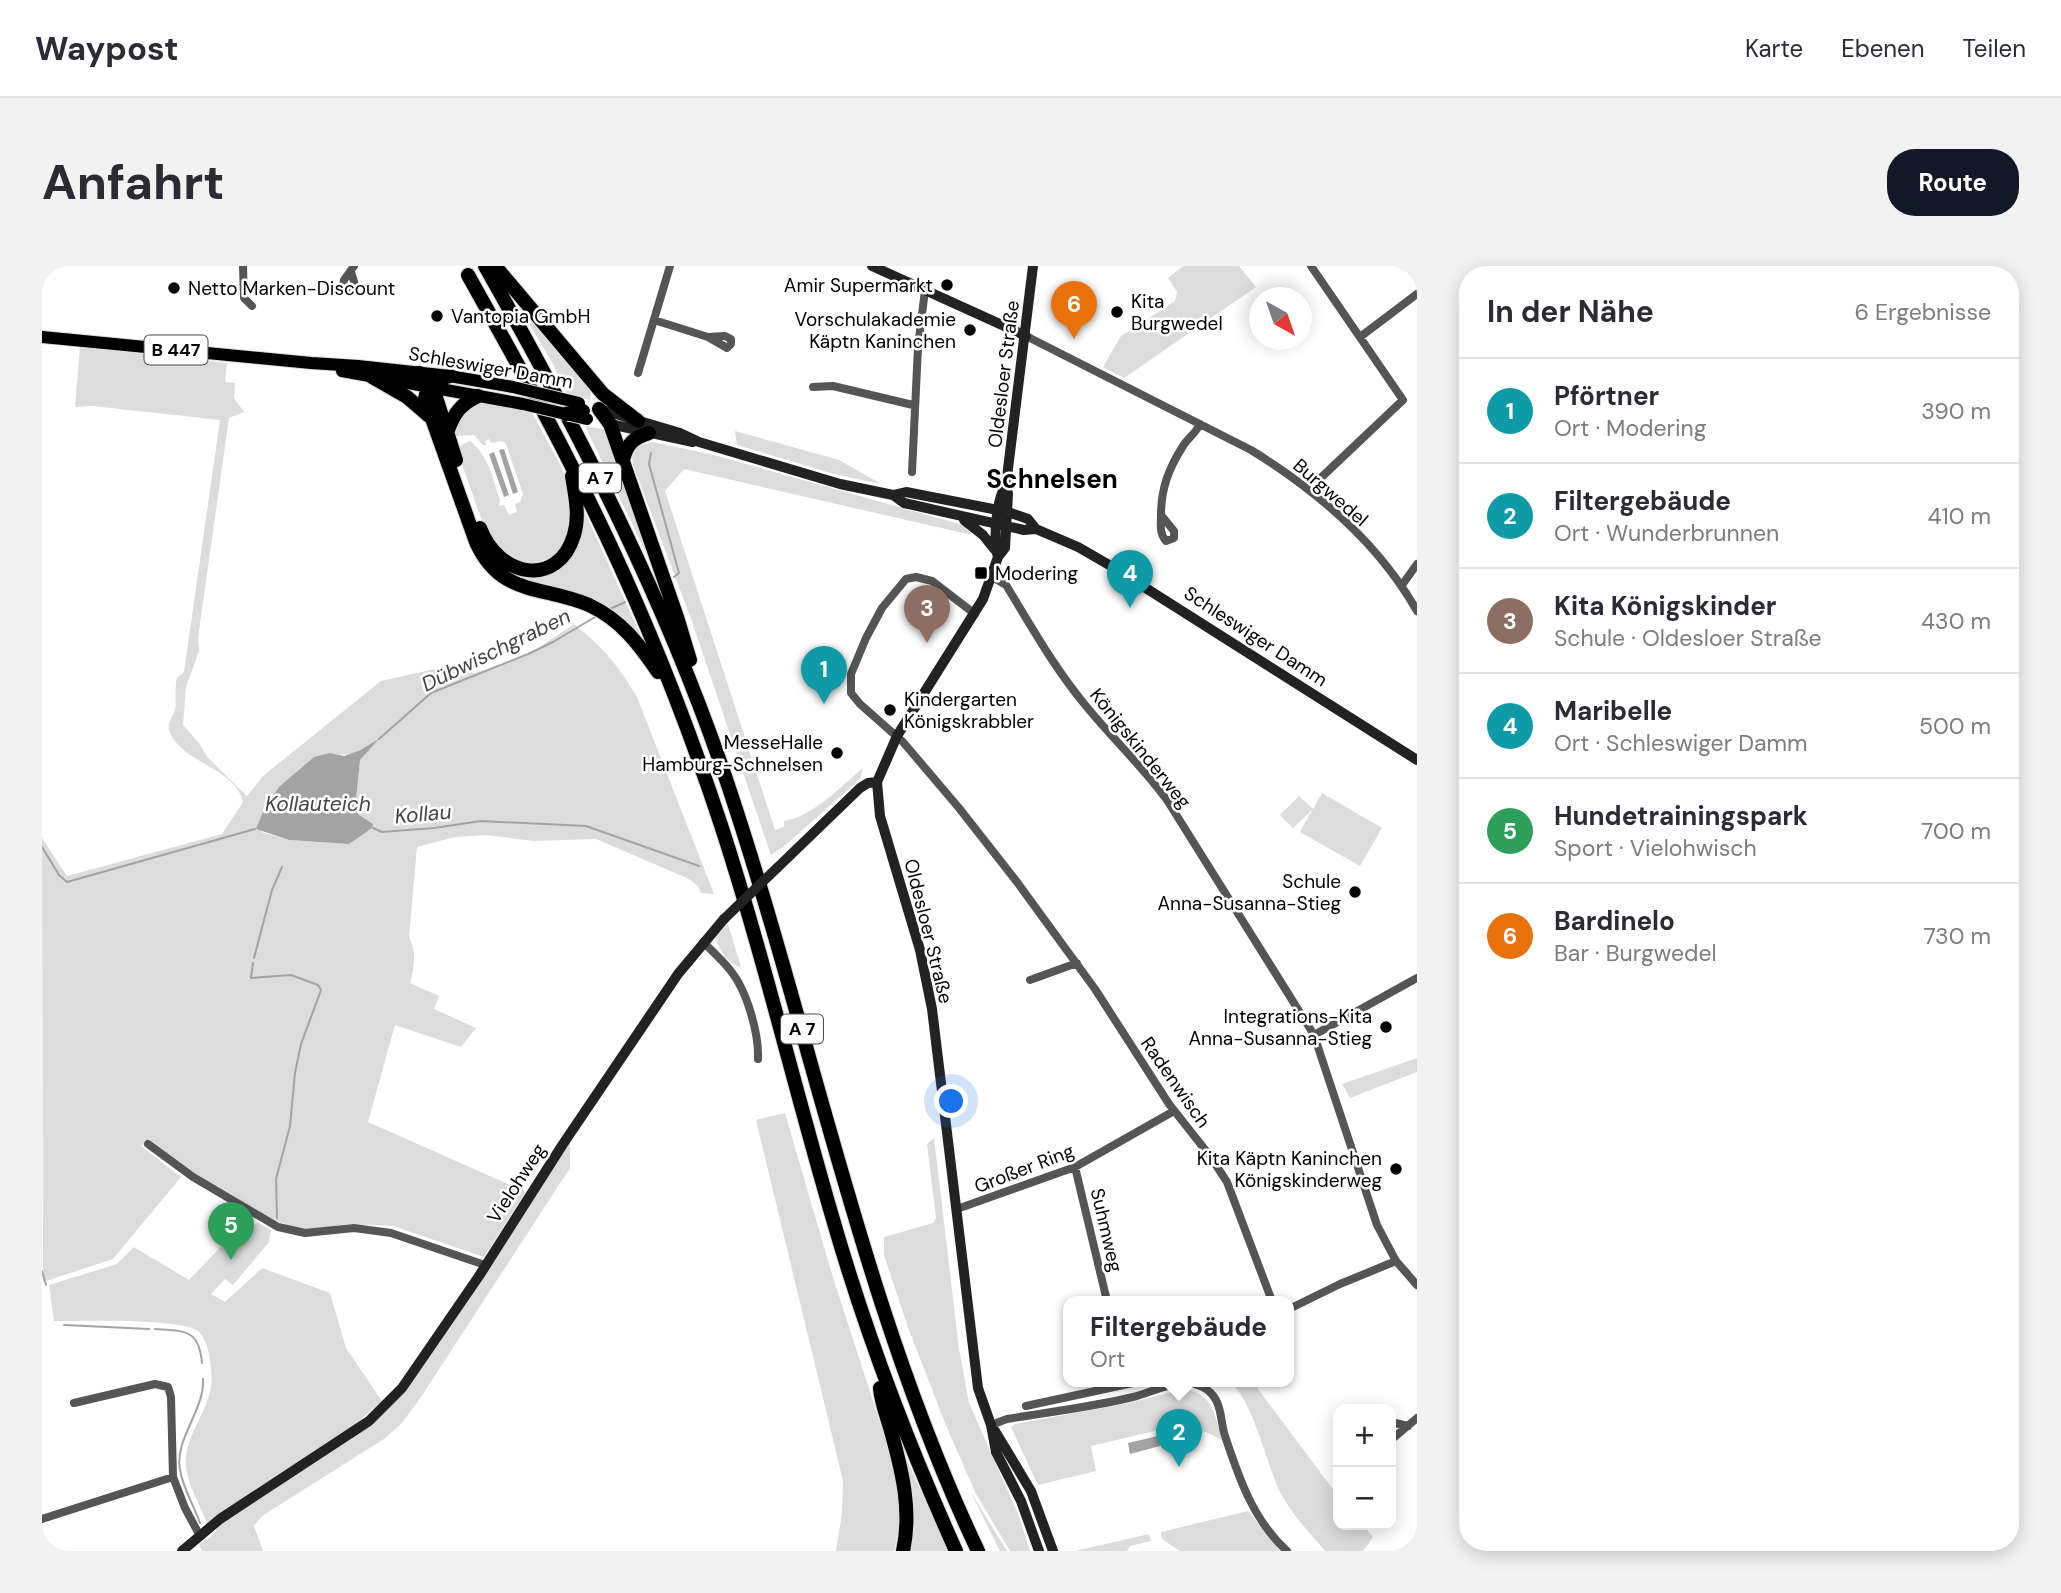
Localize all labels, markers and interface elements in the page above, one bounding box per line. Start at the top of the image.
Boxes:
text: Waypost [35,27,178,70]
text: Karte [1745,33,1803,64]
text: Ebenen [1841,33,1925,64]
text: Teilen [1963,33,2026,64]
button: Route [1887,149,2019,216]
text: Anfahrt [42,150,224,214]
place label: Amir Supermarkt [784,273,933,298]
place label: Netto Marken-Discount [188,276,395,301]
marker: Amir Supermarkt [939,277,955,293]
marker: Netto Marken-Discount [166,280,182,296]
pin: 6 [1051,281,1097,339]
north arrow [1249,287,1312,350]
place label: Kita Burgwedel [1131,289,1223,336]
text: In der Nähe [1487,292,1654,331]
text: 6 Ergebnisse [1854,297,1991,327]
street label: Oldesloer Straße [982,299,1025,449]
place label: Vantopia GmbH [451,304,590,329]
marker: Kita Burgwedel [1109,304,1125,320]
place label: Vorschulakademie Käptn Kaninchen [795,307,956,354]
marker: Vantopia GmbH [429,308,445,324]
marker: Vorschulakademie Käptn Kaninchen [962,322,978,338]
road number: B 447 [144,336,208,364]
street label: Schleswiger Damm [407,341,575,394]
text: Pförtner [1554,379,1659,413]
text: 1 [1506,396,1514,426]
text: 390 m [1921,396,1991,426]
text: Ort · Modering [1554,413,1707,443]
street label: Burgwedel [1288,453,1373,532]
district label: Schnelsen [986,462,1118,496]
road number: A 7 [579,463,621,492]
text: Filtergebäude [1554,484,1731,518]
text: 2 [1503,501,1517,531]
text: 410 m [1928,501,1991,531]
text: Ort · Wunderbrunnen [1554,518,1779,548]
pin: 4 [1107,550,1153,608]
place label: Modering [995,561,1078,586]
marker: Modering [973,565,989,581]
street label: Schleswiger Damm [1179,581,1332,692]
pin: 3 [904,585,950,643]
text: Kita Königskinder [1554,589,1776,623]
water label: Dübwischgraben [417,602,575,698]
text: 3 [1503,606,1517,636]
text: 430 m [1921,606,1991,636]
text: Schule · Oldesloer Straße [1554,623,1822,653]
pin: 1 [801,646,847,704]
street label: Königskinderweg [1084,683,1197,814]
place label: Kindergarten Königskrabbler [904,687,1034,734]
text: Maribelle [1554,694,1672,728]
marker: Kindergarten Königskrabbler [882,702,898,718]
text: 4 [1503,711,1517,741]
text: 500 m [1919,711,1991,741]
text: Ort · Schleswiger Damm [1554,728,1808,758]
place label: MesseHalle Hamburg-Schnelsen [642,730,823,777]
marker: MesseHalle Hamburg-Schnelsen [829,745,845,761]
water label: Kollauteich [265,790,371,818]
water label: Kollau [393,798,453,830]
text: Hundetrainingspark [1554,799,1808,833]
text: 5 [1503,816,1517,846]
text: 700 m [1921,816,1991,846]
text: Sport · Vielohwisch [1554,833,1757,863]
street label: Oldesloer Straße [898,856,959,1006]
place label: Schule Anna-Susanna-Stieg [1157,869,1341,916]
marker: Schule Anna-Susanna-Stieg [1347,884,1363,900]
text: Bardinelo [1554,904,1675,938]
text: 6 [1503,921,1517,951]
text: 730 m [1923,921,1991,951]
text: Bar · Burgwedel [1554,938,1717,968]
place label: Integrations-Kita Anna-Susanna-Stieg [1188,1004,1372,1051]
road number: A 7 [781,1014,823,1044]
marker: Integrations-Kita Anna-Susanna-Stieg [1378,1019,1394,1035]
street label: Radenwisch [1135,1032,1216,1133]
your location [934,1084,968,1118]
street label: Vielohweg [481,1138,552,1228]
street label: Großer Ring [971,1138,1078,1199]
place label: Kita Käptn Kaninchen Königskinderweg [1197,1146,1382,1193]
marker: Kita Käptn Kaninchen Königskinderweg [1388,1161,1404,1177]
street label: Suhmweg [1085,1186,1128,1275]
pin: 5 [208,1202,254,1260]
popup [1063,1296,1294,1387]
text: Filtergebäude [1090,1310,1267,1344]
text: Ort [1090,1344,1125,1374]
map controls [1333,1404,1396,1530]
button: + [1333,1404,1396,1467]
pin: 2 [1156,1409,1202,1467]
button: − [1333,1467,1396,1530]

